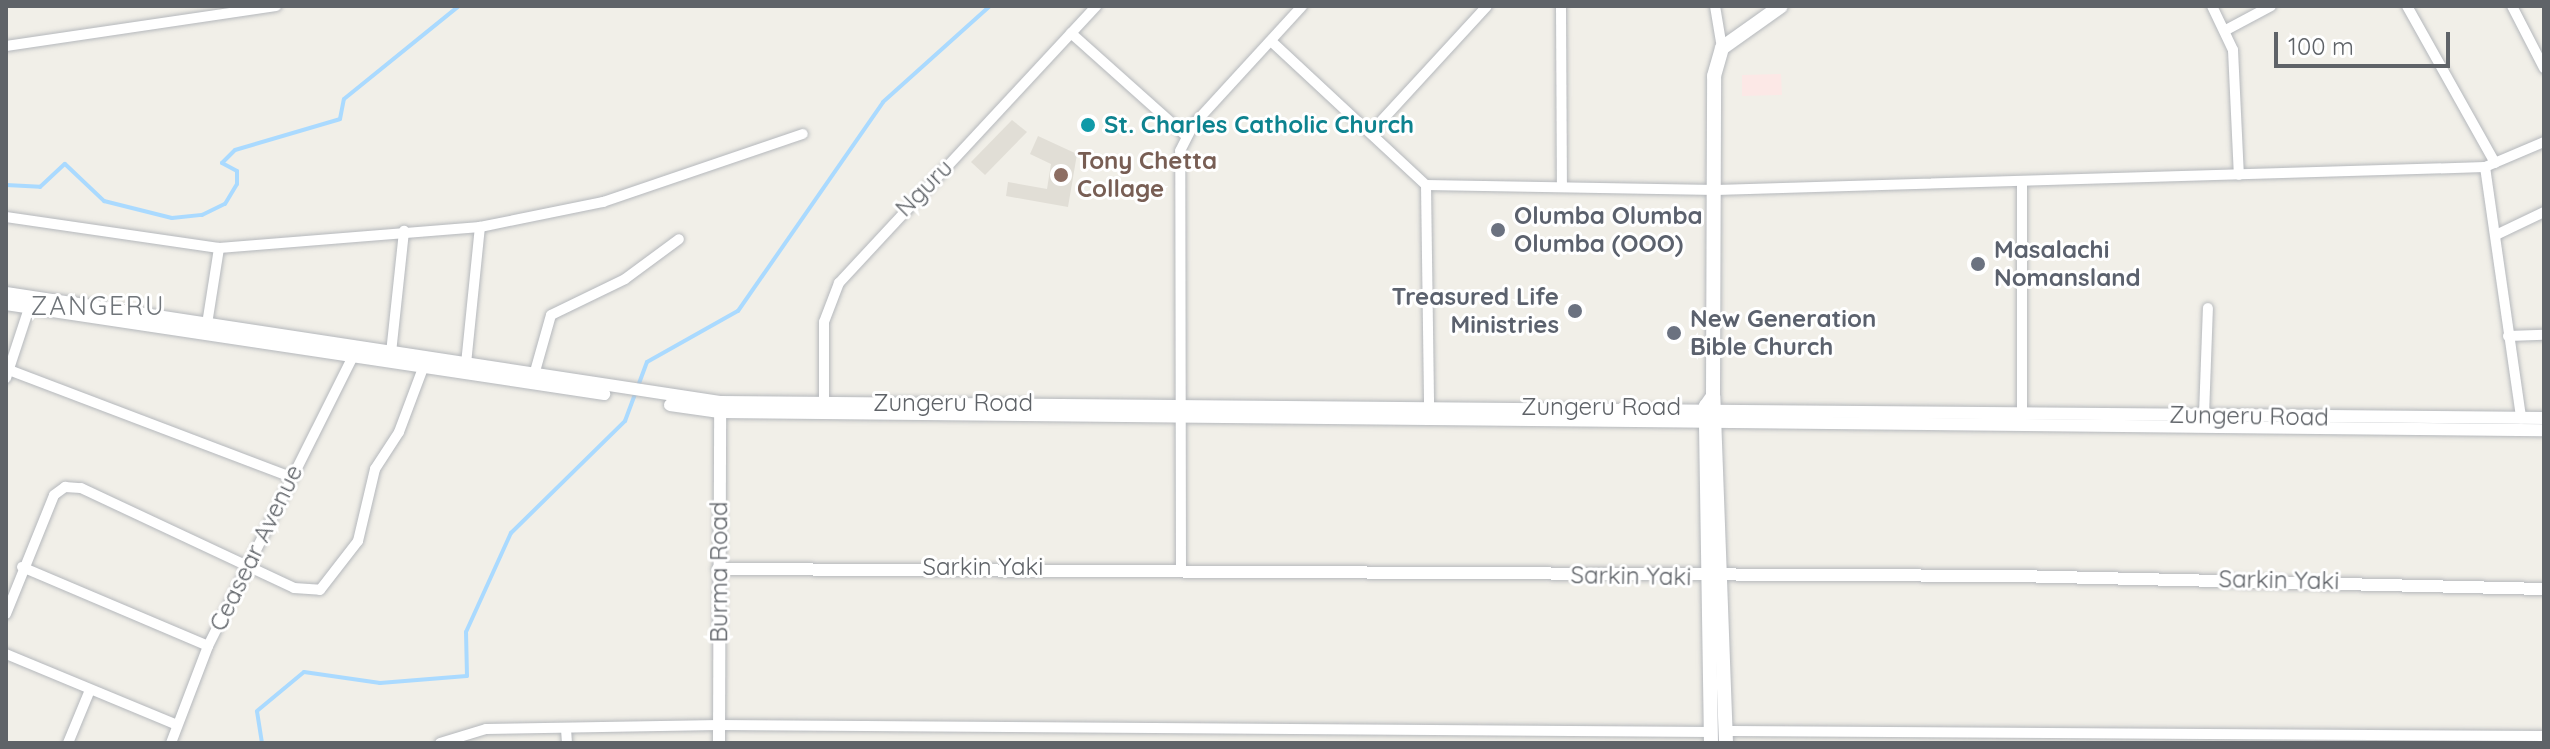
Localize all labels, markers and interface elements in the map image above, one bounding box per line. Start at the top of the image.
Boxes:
scale bar [2278,16,2454,66]
text: 100 m [2288,31,2354,61]
place label: St. Charles Catholic Church [1104,111,1414,139]
marker: St. Charles Catholic Church [1079,116,1097,134]
place label: Tony Chetta Collage [1077,147,1217,203]
street label: Nguru [889,153,959,223]
marker: Tony Chetta Collage [1052,166,1070,184]
place label: Olumba Olumba Olumba (OOO) [1514,202,1703,258]
marker: Olumba Olumba Olumba (OOO) [1489,221,1507,239]
place label: Masalachi Nomansland [1994,236,2141,292]
marker: Masalachi Nomansland [1969,255,1987,273]
place label: Treasured Life Ministries [1392,283,1559,339]
district label: ZANGERU [30,290,166,322]
marker: Treasured Life Ministries [1566,302,1584,320]
place label: New Generation Bible Church [1690,305,1876,361]
marker: New Generation Bible Church [1665,324,1683,342]
street label: Zungeru Road [873,389,1033,417]
street label: Zungeru Road [1521,393,1681,421]
street label: Zungeru Road [2169,400,2329,432]
street label: Ceasear Avenue [203,460,309,636]
street label: Burma Road [705,501,733,643]
street label: Sarkin Yaki [923,553,1043,581]
street label: Sarkin Yaki [1570,561,1692,591]
street label: Sarkin Yaki [2218,565,2340,595]

